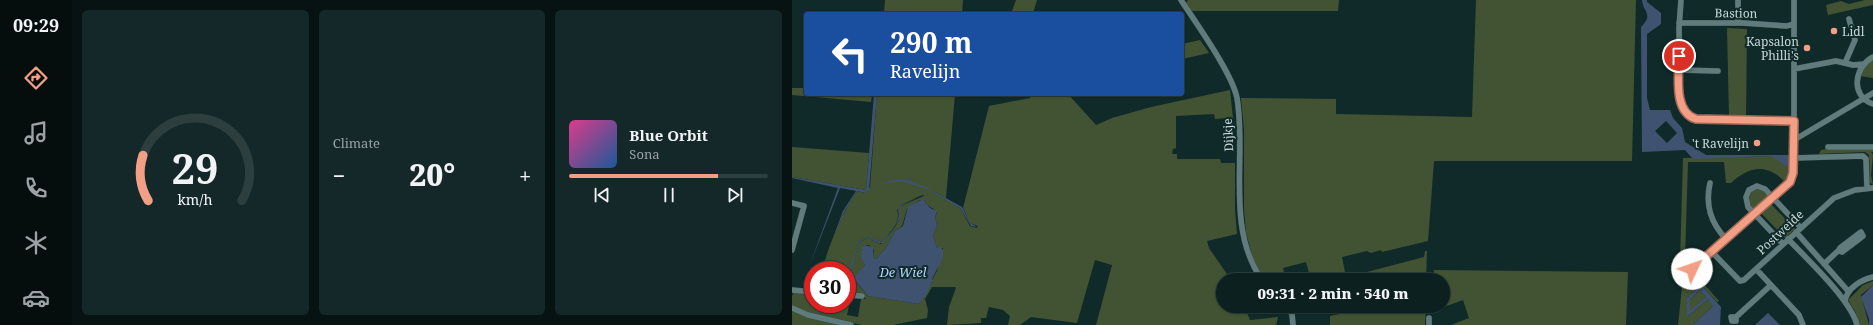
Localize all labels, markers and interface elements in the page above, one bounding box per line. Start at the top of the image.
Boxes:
street label: Bastion [1714,4,1758,22]
text: 09:29 [13,13,59,37]
text: 290 m [890,23,972,61]
place label: Lidl [1842,23,1865,40]
marker: Lidl [1829,26,1839,36]
icon: left [824,28,876,80]
place label: Kapsalon Philli's [1746,33,1799,64]
pin [1662,39,1696,73]
marker: Kapsalon Philli's [1802,43,1812,53]
icon: arrive [1668,45,1690,67]
text: Ravelijn [890,59,960,83]
icon: directions [22,64,50,92]
street label: Dijkje [1219,118,1237,152]
icon: music [22,119,50,147]
text: Blue Orbit [629,125,708,145]
text: Climate [333,134,380,152]
place label: 't Ravelijn [1692,135,1749,152]
marker: 't Ravelijn [1752,138,1762,148]
text: 29 [172,139,219,195]
text: Sona [629,145,660,163]
text: 20° [409,154,455,195]
text: − [333,160,345,190]
text: + [519,160,531,190]
icon: phone [22,174,50,202]
icon: previous [591,184,613,206]
icon: pause [658,184,680,206]
icon: next [724,184,746,206]
text: km/h [178,189,213,208]
street label: Postweide [1753,206,1807,258]
icon: climate [22,229,50,257]
position arrow [1671,248,1713,290]
speed limit sign: 30 [804,261,856,313]
water label: De Wiel [878,263,927,281]
text: 09:31 · 2 min · 540 m [1257,283,1409,303]
icon: car [22,284,50,312]

